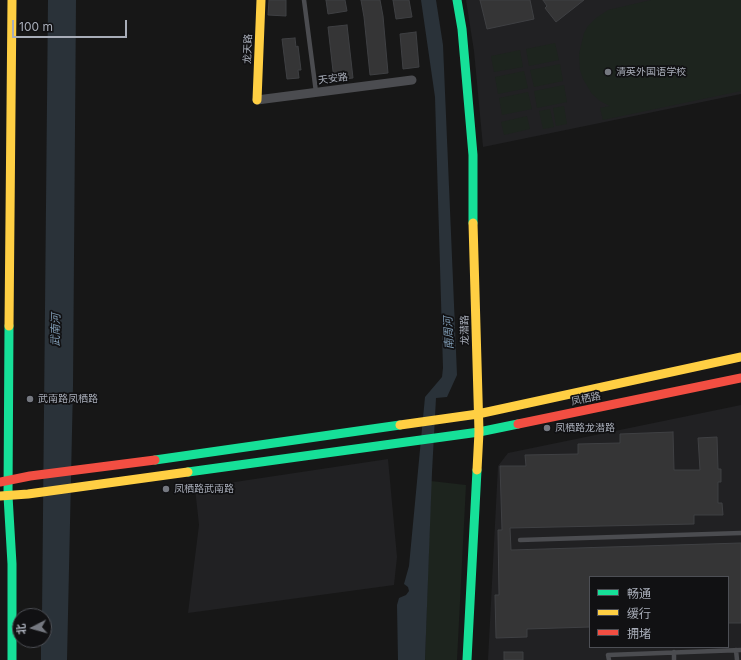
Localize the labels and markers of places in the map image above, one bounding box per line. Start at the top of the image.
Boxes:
place label: 清英外国语学校 [616,66,686,78]
marker: 清英外国语学校 [603,67,613,77]
place label: 武南路凤栖路 [38,393,98,405]
marker: 武南路凤栖路 [25,394,35,404]
place label: 凤栖路龙潜路 [555,422,615,434]
marker: 凤栖路龙潜路 [542,423,552,433]
place label: 凤栖路武南路 [174,483,234,495]
marker: 凤栖路武南路 [161,484,171,494]

